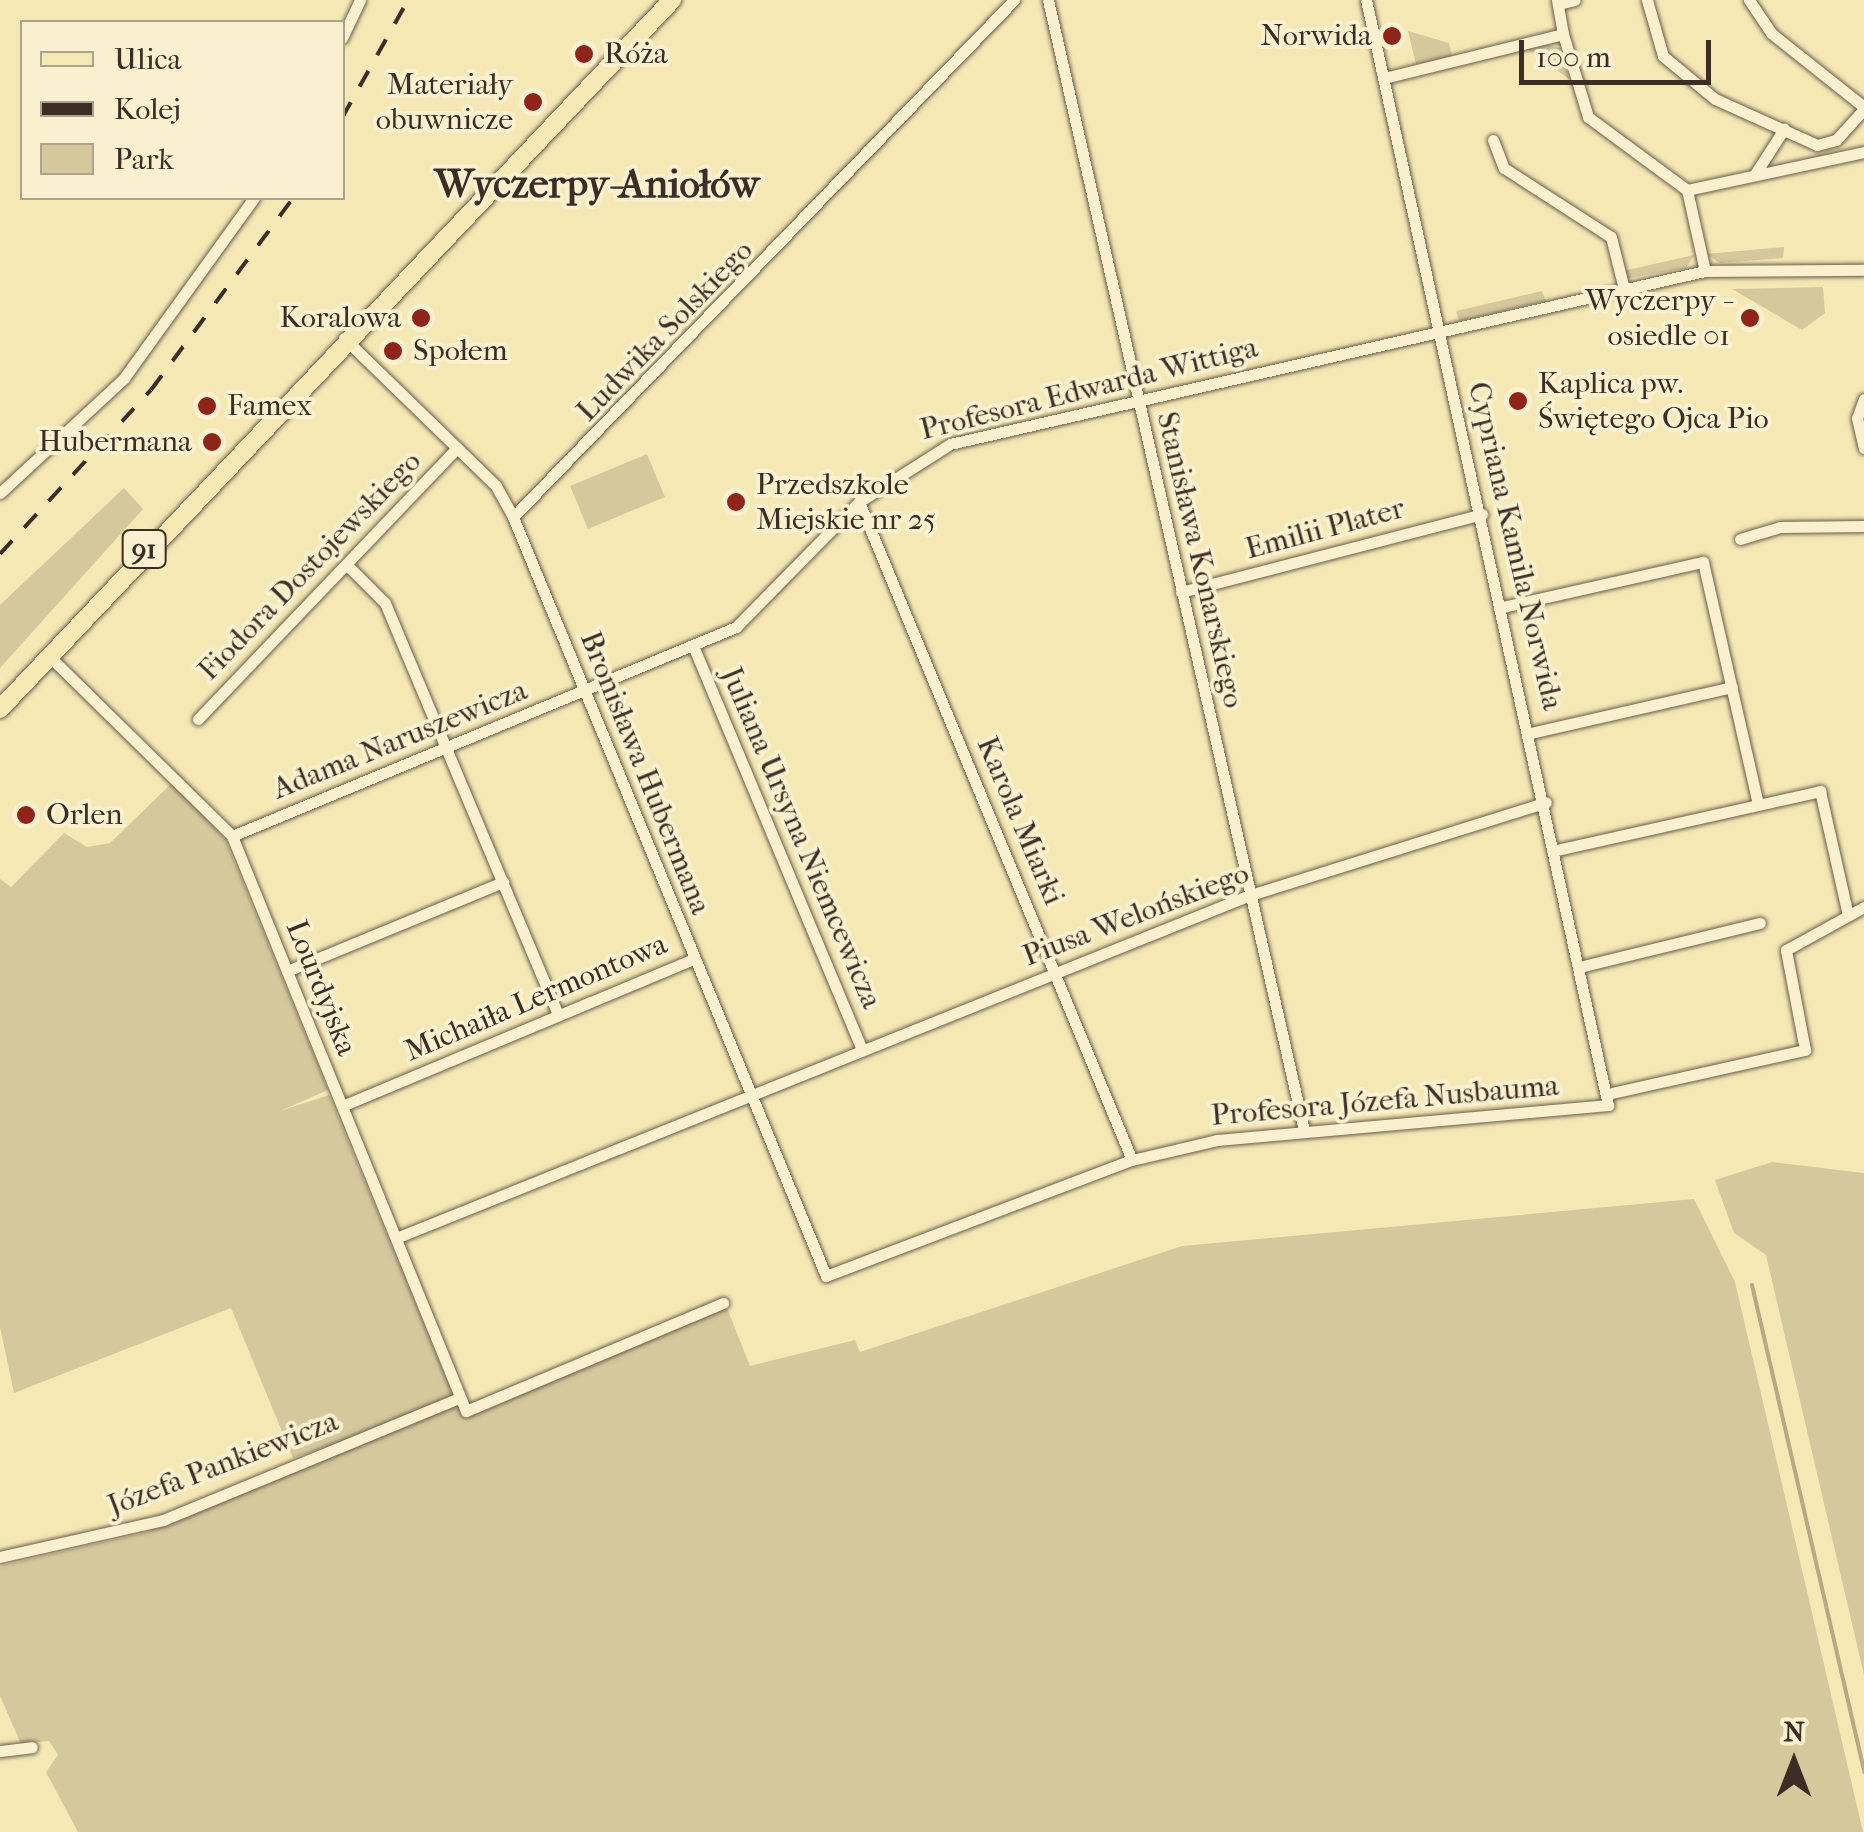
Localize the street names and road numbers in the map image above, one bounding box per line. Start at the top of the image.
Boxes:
street label: Ludwika Solskiego [569,233,761,429]
street label: Profesora Edwarda Wittiga [917,330,1261,448]
street label: Cypriana Kamila Norwida [1460,379,1570,713]
street label: Stanisława Konarskiego [1148,408,1252,712]
street label: Fiodora Dostojewskiego [191,444,429,688]
street label: Emilii Plater [1242,490,1408,568]
road number: 91 [122,526,166,572]
street label: Bronisława Hubermana [572,626,718,920]
street label: Juliana Ursyna Niemcewicza [713,662,889,1014]
street label: Adama Naruszewicza [268,673,532,807]
street label: Karola Miarki [968,732,1072,910]
street label: Piusa Welońskiego [1018,855,1254,975]
street label: Lourdyjska [278,915,364,1061]
street label: Michaiła Lermontowa [399,926,673,1070]
street label: Profesora Józefa Nusbauma [1210,1068,1560,1134]
street label: Józefa Pankiewicza [103,1404,343,1524]

